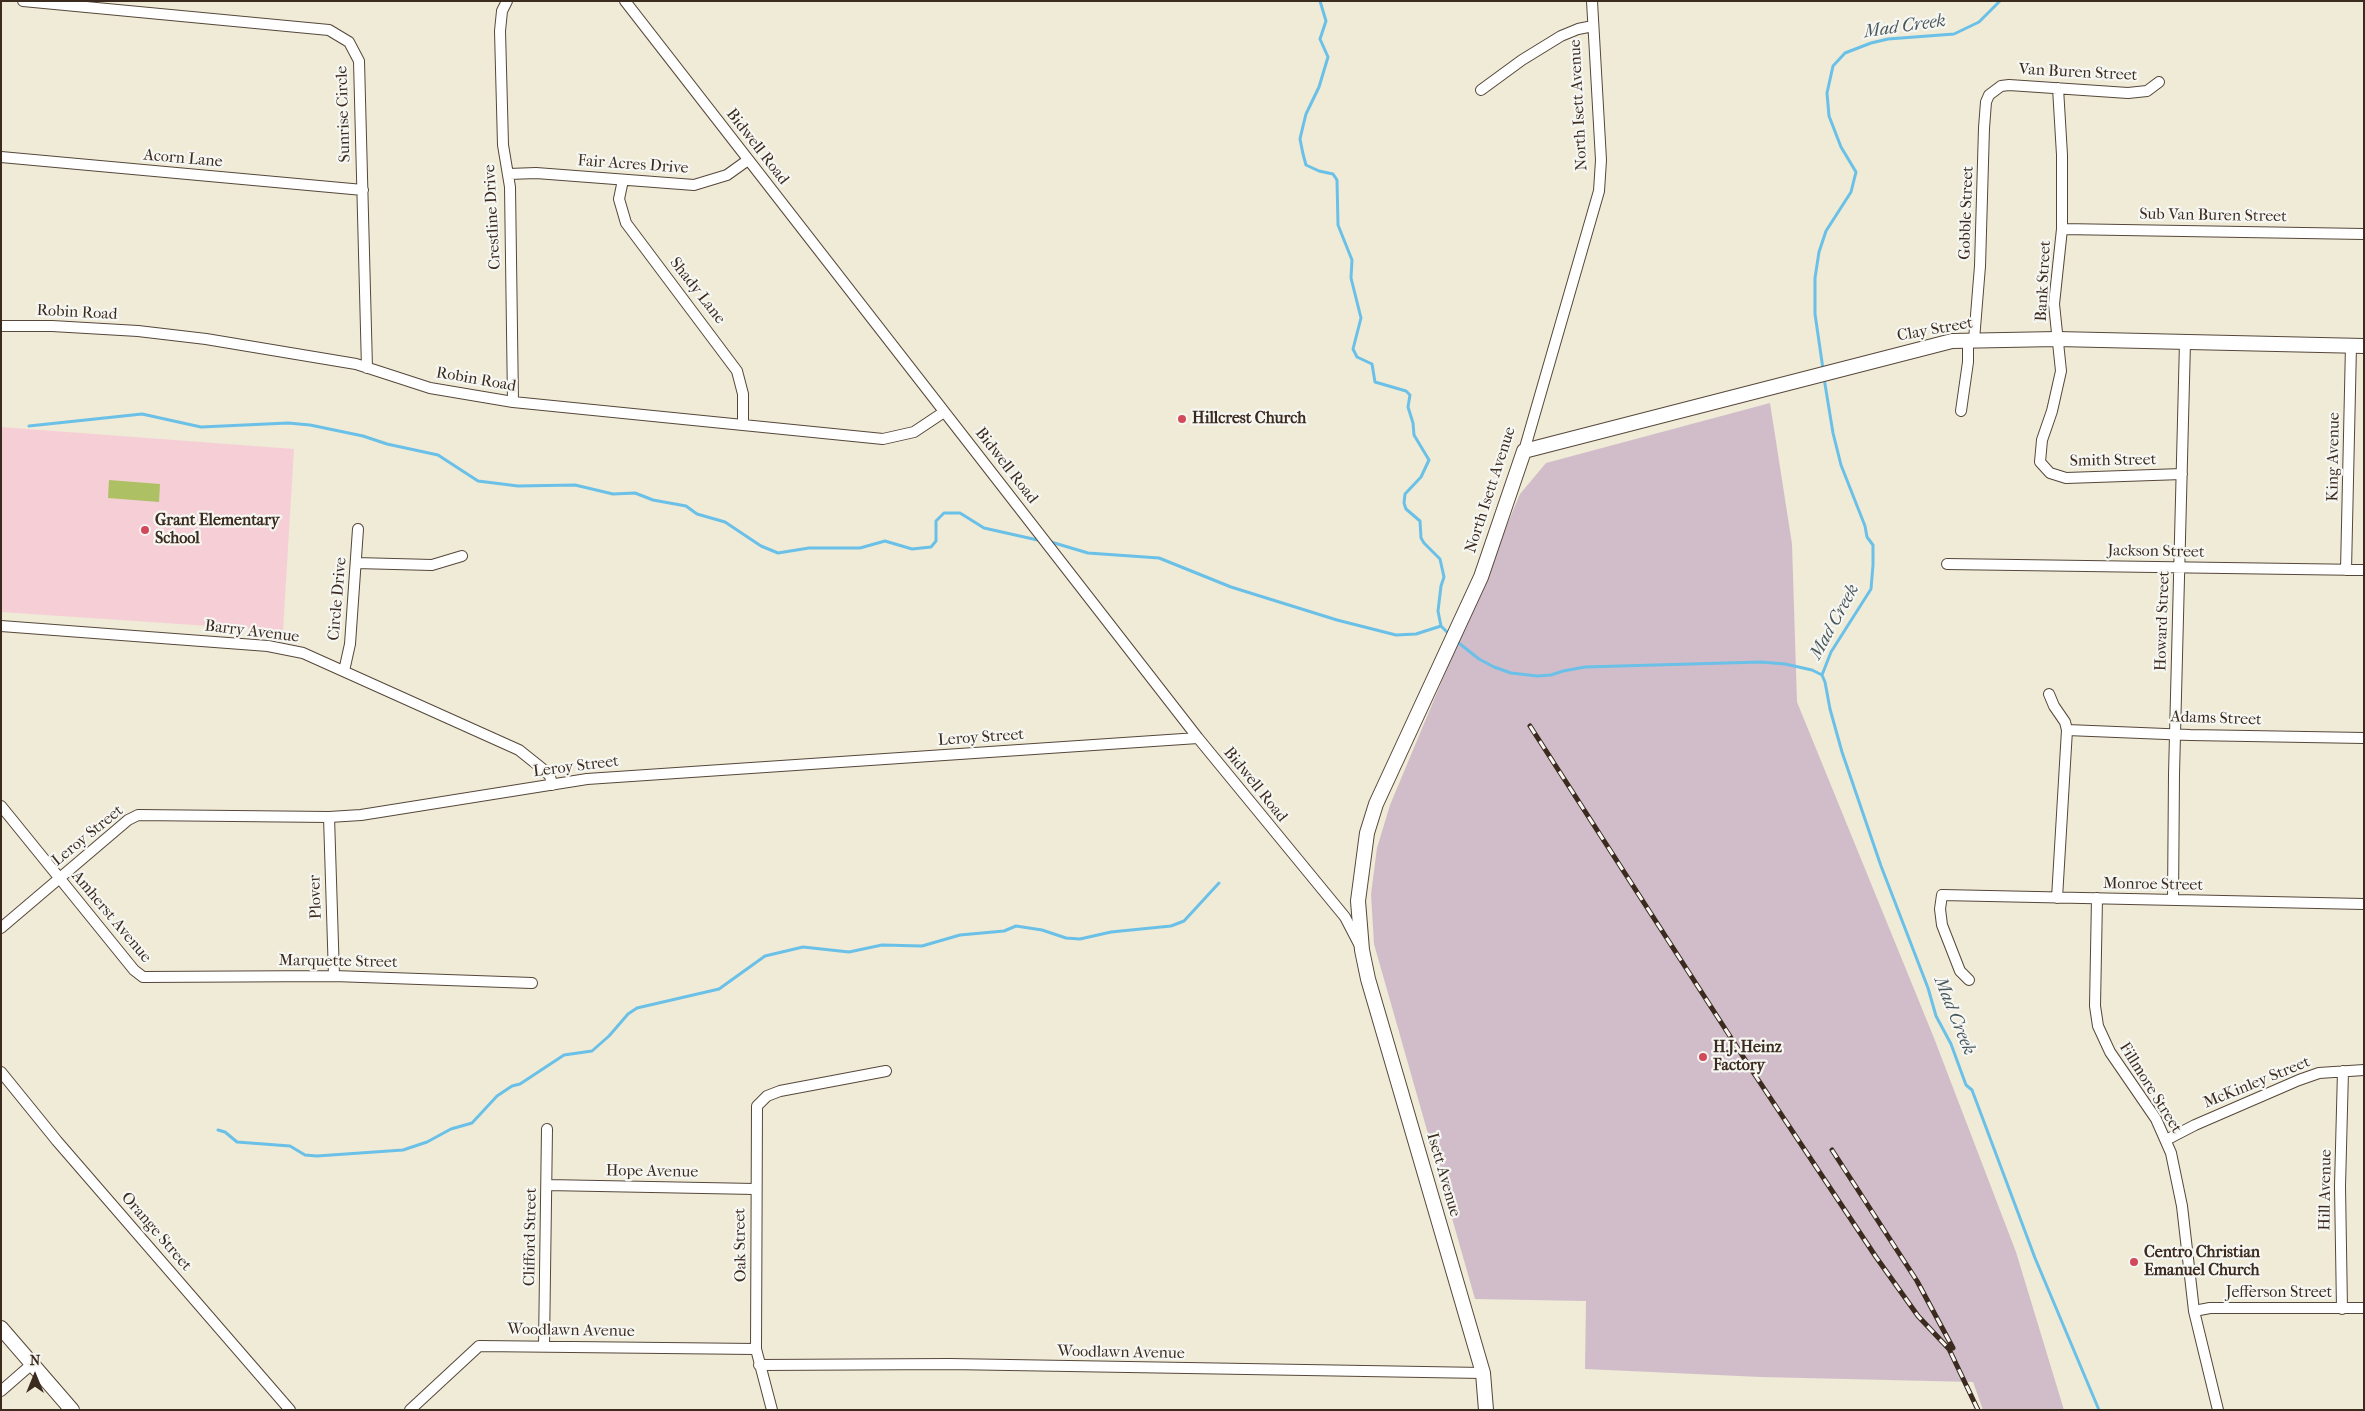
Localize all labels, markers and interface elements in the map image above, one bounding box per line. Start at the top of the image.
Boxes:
water label: Mad Creek [1863,11,1947,43]
street label: North Isett Avenue [1566,39,1592,171]
street label: Van Buren Street [2018,60,2138,86]
street label: Sunrise Circle [333,65,355,163]
street label: Bidwell Road [721,105,793,189]
street label: Acorn Lane [143,146,223,172]
street label: Fair Acres Drive [577,152,689,178]
street label: Crestline Drive [481,164,505,270]
street label: Gobble Street [1956,166,1978,260]
street label: Sub Van Buren Street [2139,205,2287,227]
street label: Bank Street [2032,240,2056,322]
street label: Shady Lane [665,254,729,328]
street label: Robin Road [36,301,118,325]
street label: Clay Street [1896,314,1974,346]
street label: Robin Road [435,364,517,396]
place label: Hillcrest Church [1192,409,1306,429]
street label: King Avenue [2324,412,2344,502]
marker: Hillcrest Church [1176,413,1188,425]
street label: Bidwell Road [970,424,1042,508]
street label: North Isett Avenue [1462,425,1520,555]
street label: Smith Street [2070,451,2156,471]
place label: Grant Elementary School [155,511,280,549]
marker: Grant Elementary School [139,524,151,536]
street label: Jackson Street [2107,542,2205,562]
street label: Circle Drive [325,556,351,642]
street label: Howard Street [2152,571,2174,671]
water label: Mad Creek [1806,581,1864,663]
street label: Barry Avenue [204,617,300,647]
street label: Adams Street [2170,708,2262,730]
street label: Leroy Street [937,725,1025,751]
street label: Bidwell Road [1219,744,1291,826]
street label: Leroy Street [532,752,620,782]
street label: Leroy Street [48,801,128,871]
street label: Amherst Avenue [67,867,155,967]
street label: Plover [306,875,326,919]
street label: Monroe Street [2103,875,2203,895]
street label: Marquette Street [278,951,398,973]
water label: Mad Creek [1929,974,1979,1058]
place label: H.J. Heinz Factory [1713,1038,1782,1076]
street label: Fillmore Street [2114,1039,2186,1137]
marker: H.J. Heinz Factory [1697,1051,1709,1063]
street label: McKinley Street [2201,1053,2313,1113]
street label: Isett Avenue [1422,1131,1464,1219]
street label: Hill Avenue [2316,1149,2336,1231]
street label: Hope Avenue [606,1162,698,1182]
street label: Clifford Street [521,1188,541,1286]
street label: Orange Street [117,1189,195,1275]
street label: Oak Street [731,1208,751,1282]
place label: Centro Christian Emanuel Church [2144,1243,2260,1281]
marker: Centro Christian Emanuel Church [2128,1256,2140,1268]
street label: Jefferson Street [2226,1283,2332,1303]
street label: Woodlawn Avenue [507,1320,635,1342]
street label: Woodlawn Avenue [1057,1342,1185,1364]
north arrow [10,1351,60,1401]
text: N [30,1352,40,1369]

